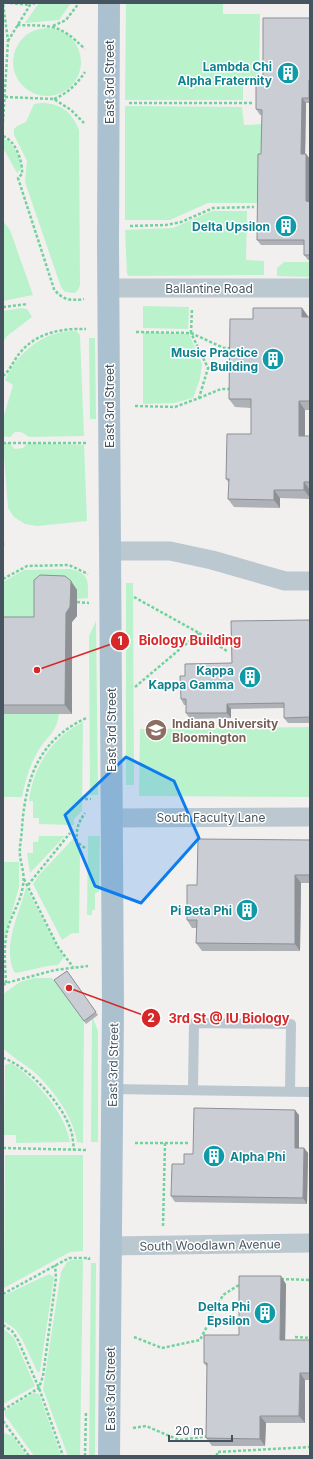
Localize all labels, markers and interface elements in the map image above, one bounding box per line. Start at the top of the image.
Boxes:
street label: East 3rd Street [102,40,117,124]
place label: Lambda Chi Alpha Fraternity [177,59,273,88]
building icon: Lambda Chi Alpha Fraternity [275,60,301,86]
building icon: Delta Upsilon [273,213,299,239]
place label: Delta Upsilon [192,219,270,234]
street label: Ballantine Road [165,281,253,296]
place label: Music Practice Building [171,345,258,374]
building icon: Music Practice Building [260,346,286,372]
street label: East 3rd Street [102,364,117,448]
callout: Biology Building [110,628,249,653]
text: Biology Building [139,632,241,648]
text: 1 [117,633,123,648]
place label: Kappa Kappa Gamma [149,663,234,692]
building icon: Kappa Kappa Gamma [237,664,263,690]
street label: East 3rd Street [104,688,119,772]
place label: Indiana University Bloomington [172,716,279,745]
school or university icon: Indiana University Bloomington [143,717,169,743]
street label: South Faculty Lane [157,810,265,825]
building icon: Pi Beta Phi [234,897,260,923]
place label: Pi Beta Phi [170,903,232,918]
callout: 3rd St @ IU Biology [141,1006,298,1031]
text: 2 [147,1010,155,1025]
text: 3rd St @ IU Biology [168,1010,290,1026]
street label: East 3rd Street [105,1023,121,1107]
building icon: Alpha Phi [201,1143,227,1169]
place label: Alpha Phi [230,1149,286,1164]
street label: South Woodlawn Avenue [139,1236,281,1254]
place label: Delta Phi Epsilon [198,1299,250,1328]
building icon: Delta Phi Epsilon [252,1300,278,1326]
street label: East 3rd Street [103,1347,118,1431]
scale bar [169,1417,232,1443]
text: 20 m [175,1423,204,1438]

